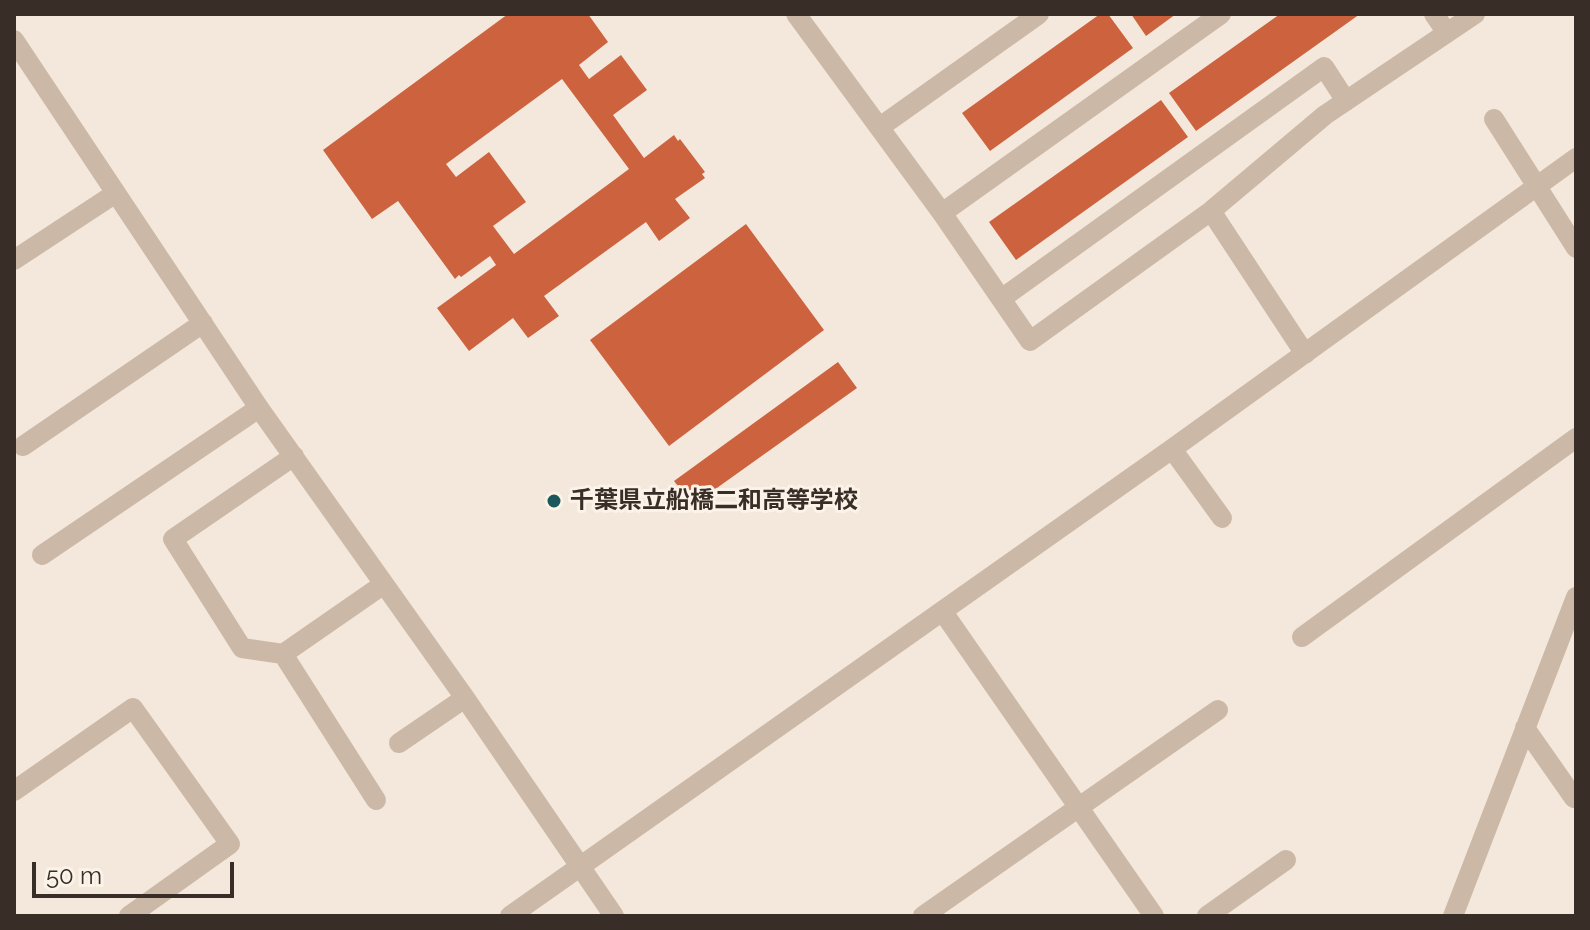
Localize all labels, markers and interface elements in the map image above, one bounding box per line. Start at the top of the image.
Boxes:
place label: 千葉県立船橋二和高等学校 [570,487,858,515]
marker: 千葉県立船橋二和高等学校 [545,492,563,510]
scale bar [36,846,238,896]
text: 50 m [46,861,102,890]

